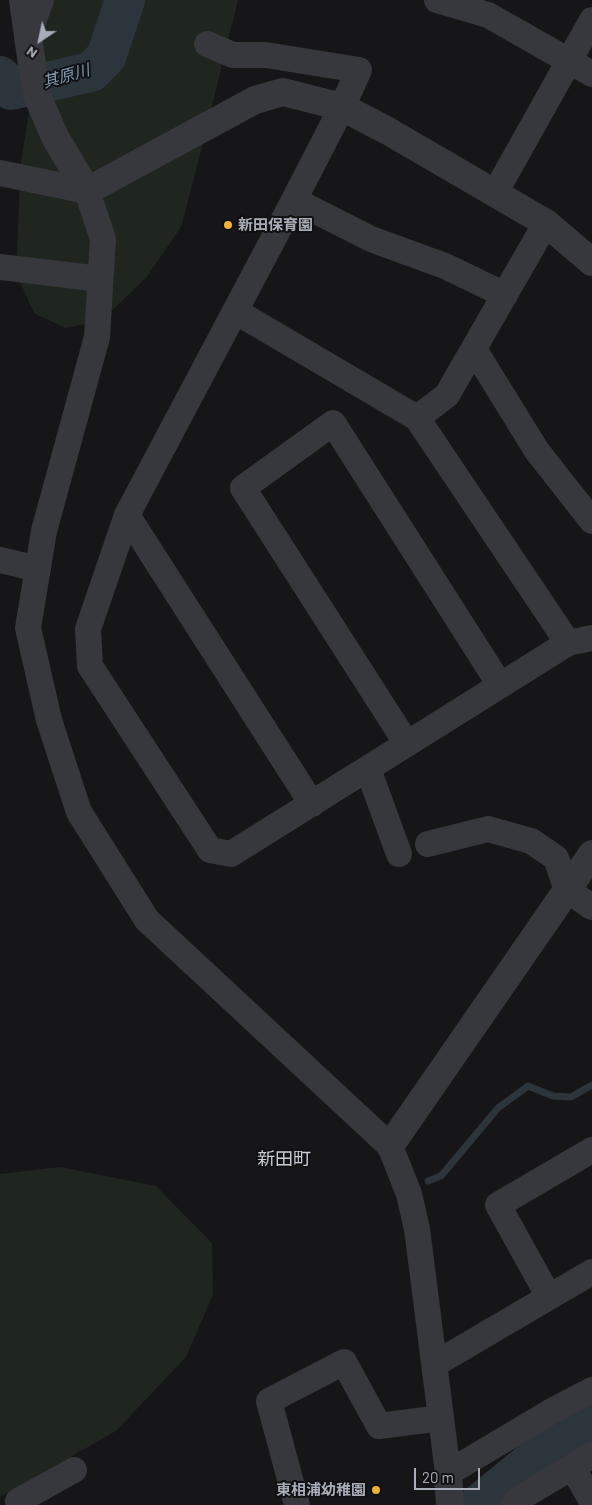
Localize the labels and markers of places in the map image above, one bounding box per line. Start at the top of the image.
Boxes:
place label: 新田保育園 [238,216,313,234]
marker: 新田保育園 [222,219,234,231]
place label: 東相浦幼稚園 [276,1481,366,1499]
marker: 東相浦幼稚園 [370,1484,382,1496]

